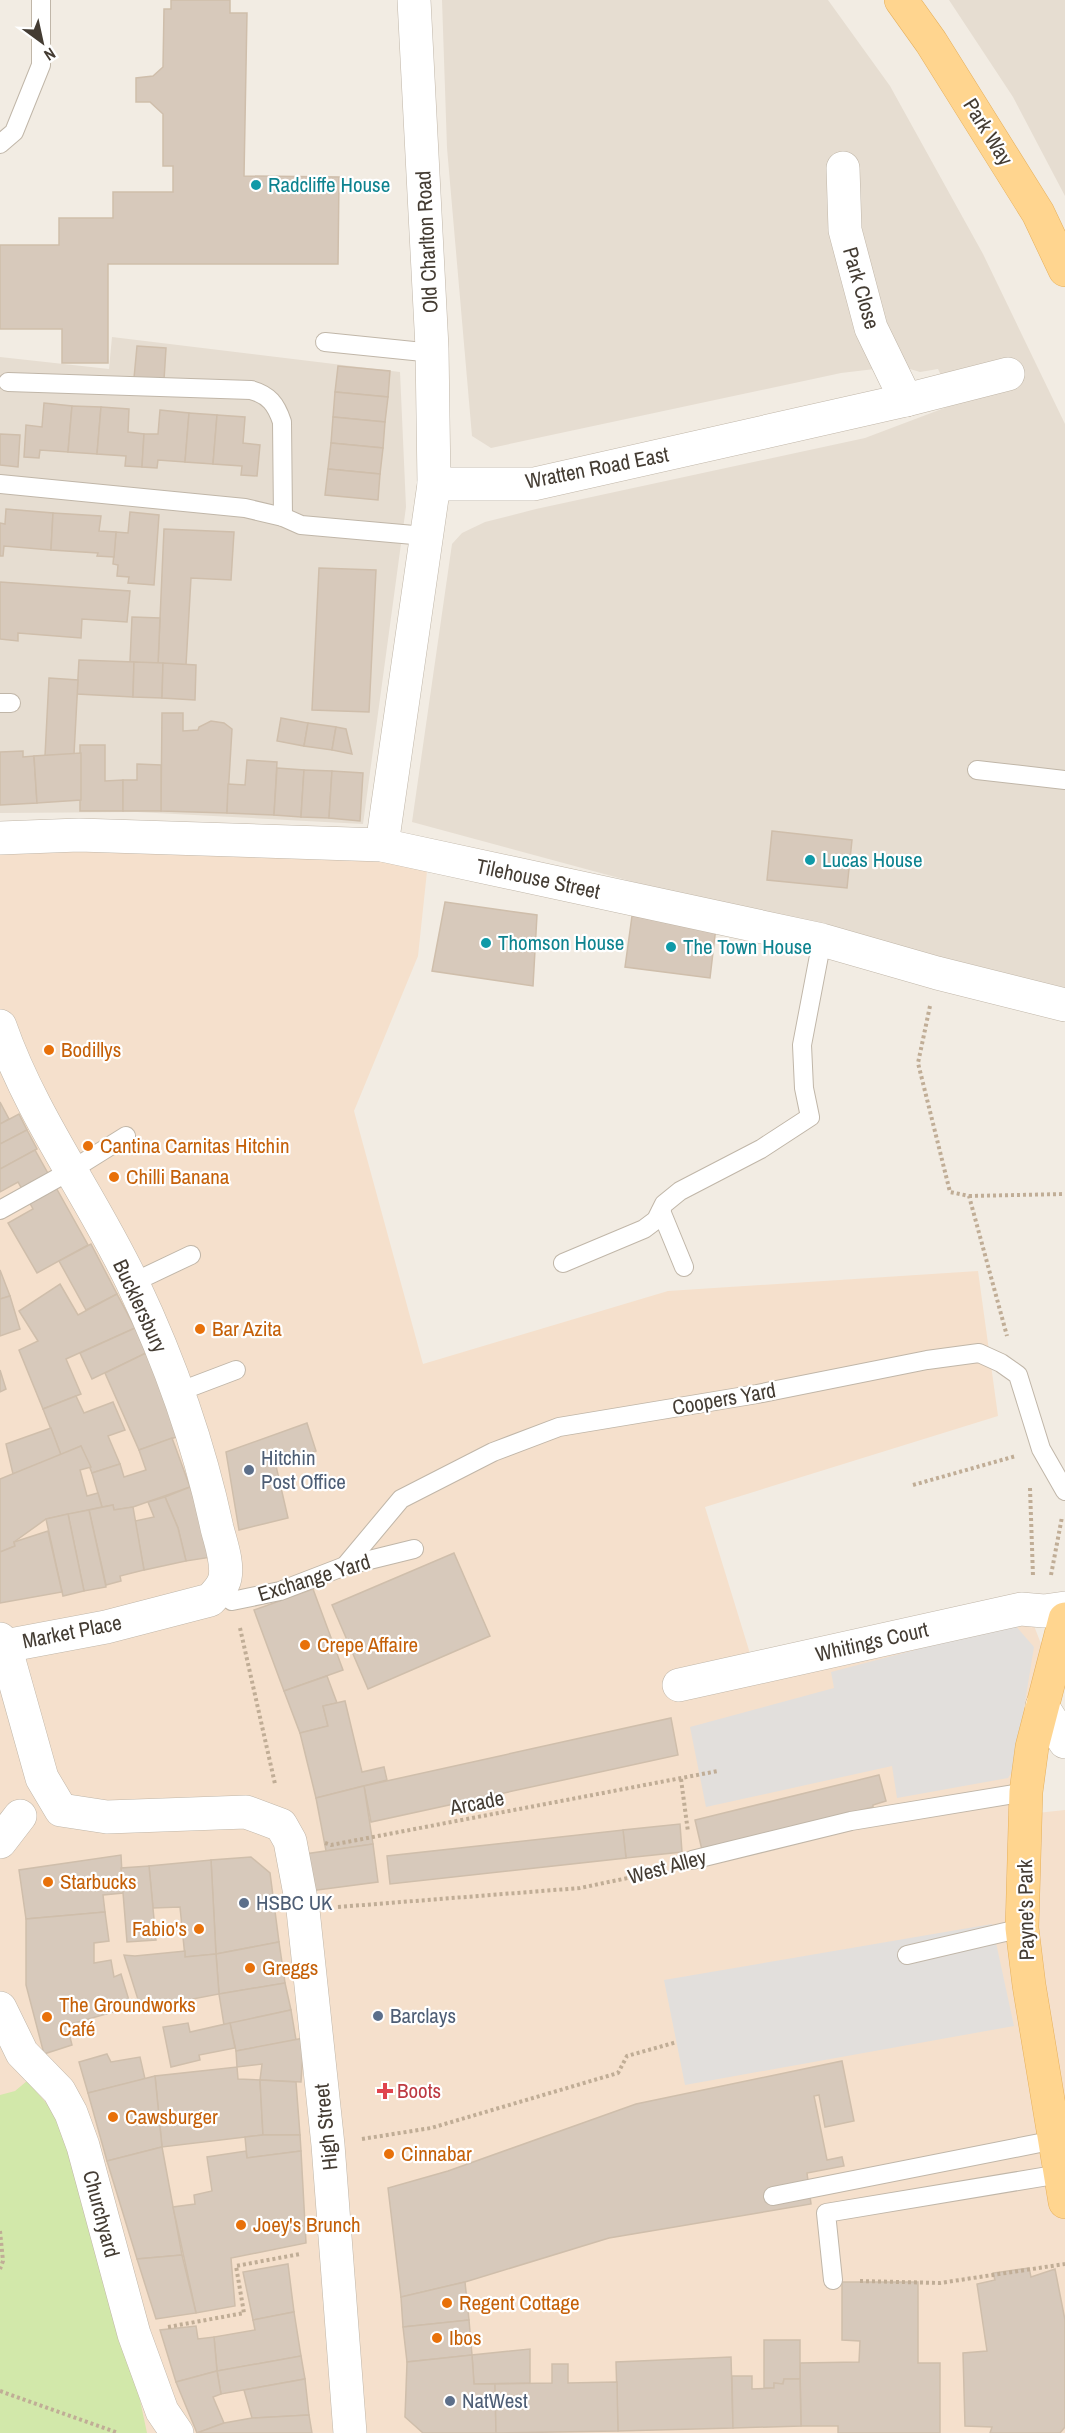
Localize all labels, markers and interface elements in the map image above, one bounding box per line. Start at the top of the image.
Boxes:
north arrow [12,12,72,72]
text: N [40,43,60,66]
street label: Park Way [957,93,1021,171]
place label: Radcliffe House [268,170,390,199]
street label: Old Charlton Road [408,170,445,314]
marker: Radcliffe House [249,178,263,192]
street label: Park Close [836,243,887,332]
street label: Wratten Road East [523,439,671,496]
place label: Lucas House [822,845,923,874]
street label: Tilehouse Street [473,851,603,906]
marker: Lucas House [803,853,817,867]
place label: Thomson House [498,928,624,957]
place label: The Town House [683,932,812,961]
marker: Thomson House [479,936,493,950]
marker: The Town House [664,940,678,954]
place label: Bodillys [61,1035,121,1064]
marker: Bodillys [42,1043,56,1057]
place label: Cantina Carnitas Hitchin [100,1131,290,1160]
marker: Cantina Carnitas Hitchin [81,1139,95,1153]
place label: Chilli Banana [126,1162,230,1191]
marker: Chilli Banana [107,1170,121,1184]
street label: Bucklersbury [106,1255,175,1357]
place label: Bar Azita [212,1314,282,1343]
marker: Bar Azita [193,1322,207,1336]
street label: Coopers Yard [670,1375,778,1422]
place label: Hitchin Post Office [261,1443,346,1496]
marker: Hitchin Post Office [242,1463,256,1477]
street label: Exchange Yard [254,1547,374,1608]
street label: Market Place [20,1608,124,1655]
street label: Whitings Court [813,1614,931,1669]
place label: Crepe Affaire [317,1630,418,1659]
marker: Crepe Affaire [298,1638,312,1652]
street label: Arcade [446,1783,506,1822]
street label: West Alley [624,1842,710,1891]
street label: Payne's Park [1010,1859,1041,1961]
place label: Starbucks [60,1867,137,1896]
marker: Starbucks [41,1875,55,1889]
place label: HSBC UK [256,1888,333,1917]
marker: HSBC UK [237,1896,251,1910]
place label: Fabio's [132,1914,187,1943]
marker: Fabio's [192,1922,206,1936]
place label: Greggs [262,1953,318,1982]
marker: Greggs [243,1961,257,1975]
place label: The Groundworks Café [59,1990,196,2043]
place label: Barclays [390,2001,456,2030]
marker: Barclays [371,2009,385,2023]
marker: The Groundworks Café [40,2010,54,2024]
place label: Boots [397,2076,441,2105]
street label: High Street [307,2082,344,2172]
marker: Boots [378,2084,392,2098]
place label: Cawsburger [125,2102,218,2131]
marker: Cawsburger [106,2110,120,2124]
place label: Cinnabar [401,2139,472,2168]
marker: Cinnabar [382,2147,396,2161]
street label: Churchyard [76,2167,127,2261]
place label: Joey's Brunch [253,2210,361,2239]
marker: Joey's Brunch [234,2218,248,2232]
place label: Regent Cottage [459,2288,580,2317]
marker: Regent Cottage [440,2296,454,2310]
place label: Ibos [449,2323,482,2352]
marker: Ibos [430,2331,444,2345]
place label: NatWest [462,2386,528,2415]
marker: NatWest [443,2394,457,2408]

